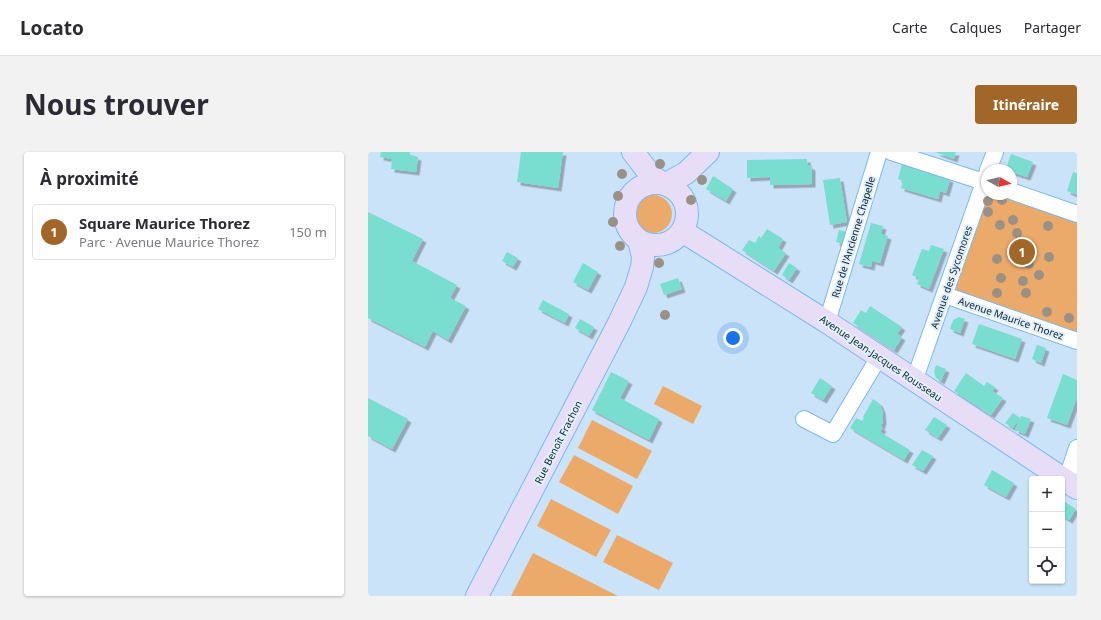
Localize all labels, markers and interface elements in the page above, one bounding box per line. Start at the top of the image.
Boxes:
text: Locato [20,15,84,41]
text: Carte [892,18,928,37]
text: Calques [950,18,1002,37]
text: Partager [1024,18,1081,37]
text: Nous trouver [24,85,209,123]
button: Itinéraire [975,85,1077,124]
north arrow [981,164,1017,200]
text: À proximité [40,167,139,190]
street label: Rue de l'Ancienne Chapelle [828,174,878,299]
text: Square Maurice Thorez [79,213,250,233]
text: 1 [50,223,58,241]
text: 150 m [289,223,327,241]
street label: Avenue des Sycomores [927,223,975,330]
text: Parc · Avenue Maurice Thorez [79,233,259,251]
pin: 1 [1009,237,1035,267]
street label: Avenue Maurice Thorez [957,293,1066,343]
street label: Avenue Jean-Jacques Rousseau [817,312,945,404]
your location [723,328,743,348]
street label: Rue Benoît Frachon [531,398,585,486]
map controls [1029,476,1065,584]
button: + [1029,476,1065,512]
button: − [1029,512,1065,548]
button: locate [1029,548,1065,584]

